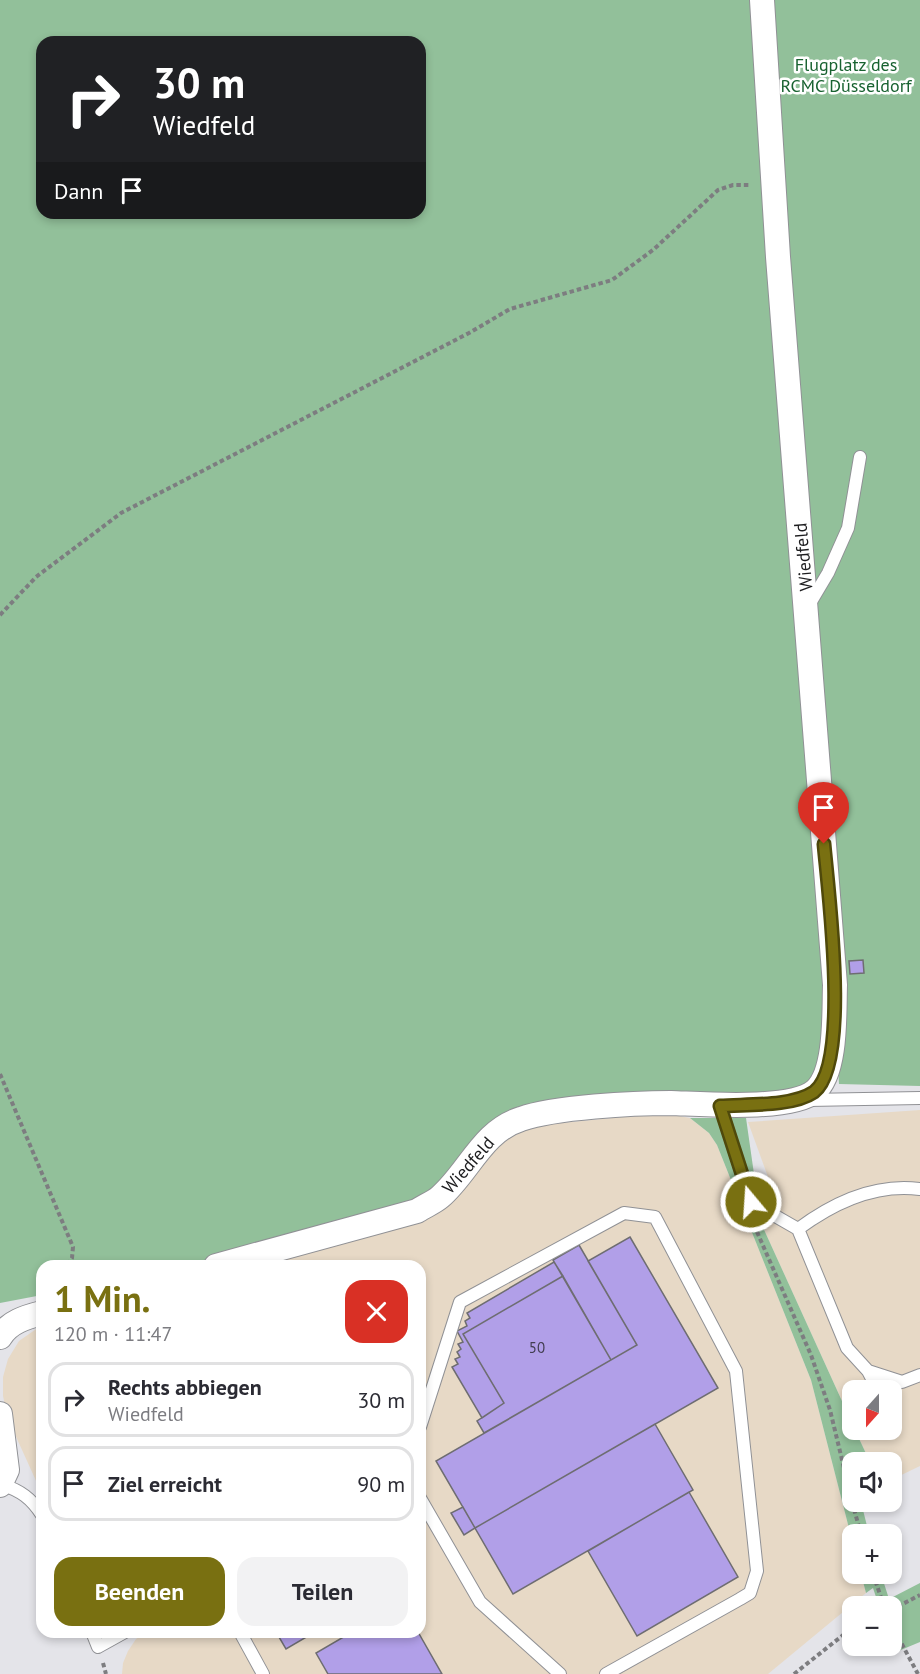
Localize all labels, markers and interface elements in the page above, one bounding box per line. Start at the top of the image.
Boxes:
park label: Flugplatz des RCMC Düsseldorf [780,53,913,97]
text: 30 m [153,55,245,110]
icon: right [54,60,132,138]
text: Wiedfeld [153,108,255,142]
icon: arrive [115,174,148,207]
text: Dann [54,177,103,205]
street label: Wiedfeld [789,522,817,592]
pin [798,782,849,844]
icon: arrive [807,791,840,824]
street label: Wiedfeld [437,1132,499,1198]
position arrow [719,1170,783,1234]
text: 1 Min. [54,1275,150,1322]
button: close [345,1280,408,1343]
text: 120 m · 11:47 [54,1321,172,1347]
house number: 50 [529,1338,545,1357]
text: Rechts abbiegen [108,1373,262,1401]
north arrow [842,1380,902,1440]
map controls [842,1380,902,1656]
icon: right [57,1383,90,1416]
text: 30 m [357,1386,405,1414]
text: Wiedfeld [108,1401,184,1427]
button: sound [842,1452,902,1512]
icon: arrive [57,1467,90,1500]
text: Ziel erreicht [108,1470,222,1498]
text: 90 m [357,1470,405,1498]
button: + [842,1524,902,1584]
button: Beenden [54,1557,225,1626]
button: Teilen [237,1557,408,1626]
button: − [842,1596,902,1656]

